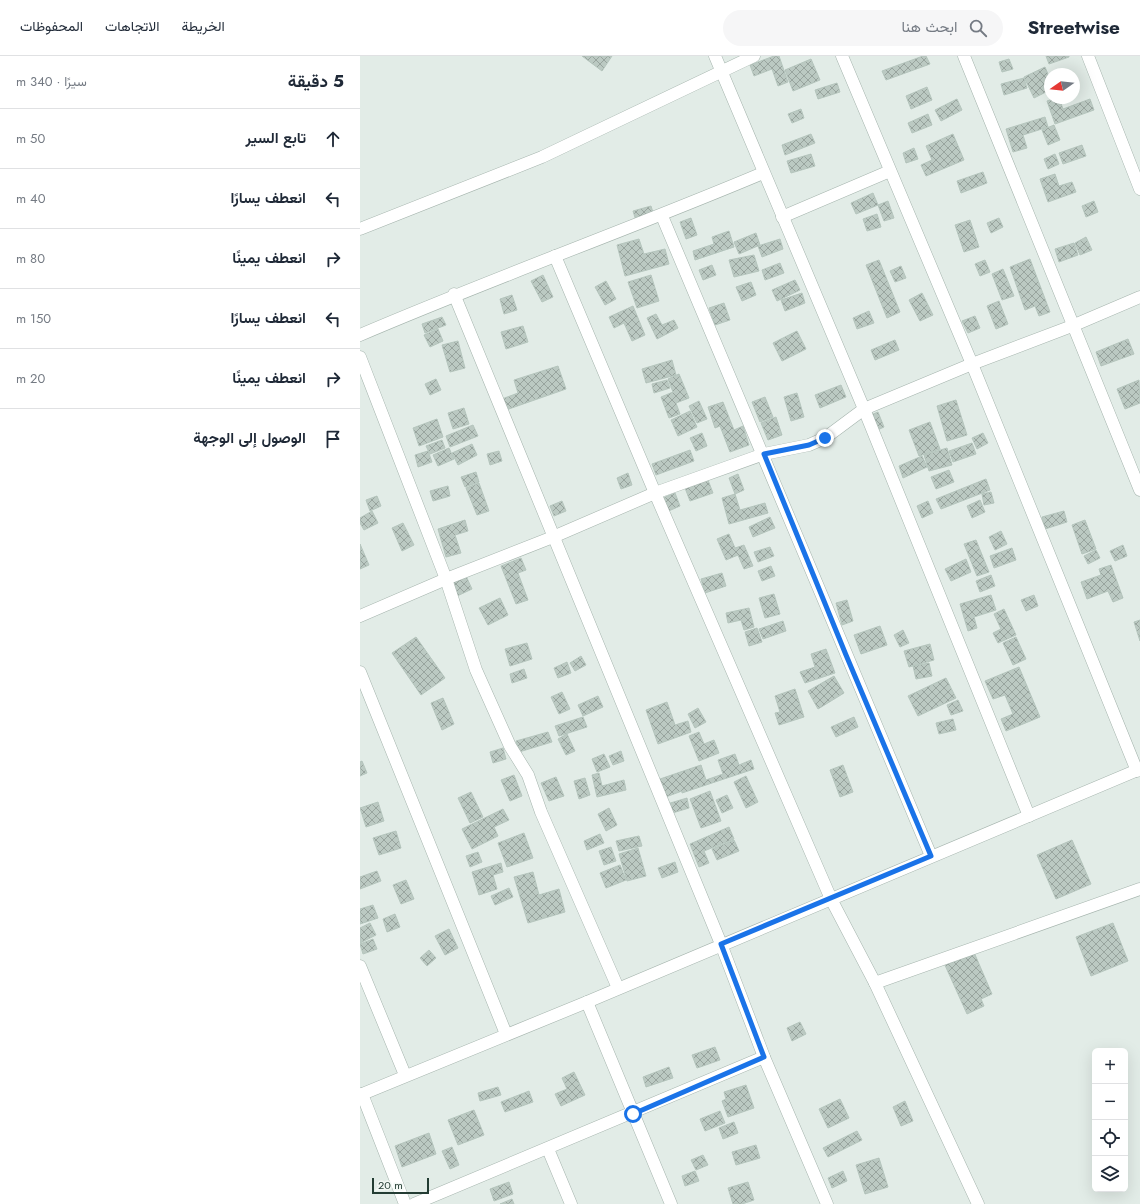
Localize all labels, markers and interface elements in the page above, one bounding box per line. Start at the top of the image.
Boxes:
search box [723,10,1003,46]
text: Streetwise [1027,14,1120,41]
text: المحفوظات [20,16,83,36]
text: الاتجاهات [105,16,159,36]
text: الخريطة [181,16,225,36]
text: ابحث هنا [902,16,957,38]
icon: search [967,17,989,39]
north arrow [1044,68,1080,104]
text: 5 دقيقة [288,69,344,93]
text: سيرًا · 340 m [16,72,87,91]
text: تابع السير [246,127,306,149]
icon: ahead [322,128,344,150]
text: 50 m [16,129,45,148]
text: انعطف يسارًا [231,187,306,209]
icon: left [322,188,344,210]
text: 40 m [16,189,45,208]
text: انعطف يمينًا [232,247,306,269]
icon: right [322,248,344,270]
text: 80 m [16,249,45,268]
text: انعطف يسارًا [231,307,306,329]
icon: left [322,308,344,330]
text: 150 m [16,309,51,328]
text: انعطف يمينًا [232,367,306,389]
icon: right [322,368,344,390]
text: 20 m [16,369,45,388]
text: الوصول إلى الوجهة [193,427,306,449]
icon: arrive [322,428,344,450]
route end [816,429,834,447]
map controls [1092,1048,1128,1192]
button: + [1092,1048,1128,1084]
button: − [1092,1084,1128,1120]
route start [624,1105,642,1123]
button: locate [1092,1120,1128,1156]
button: layers [1092,1156,1128,1192]
scale bar [372,1176,429,1195]
text: 20 m [378,1177,403,1193]

